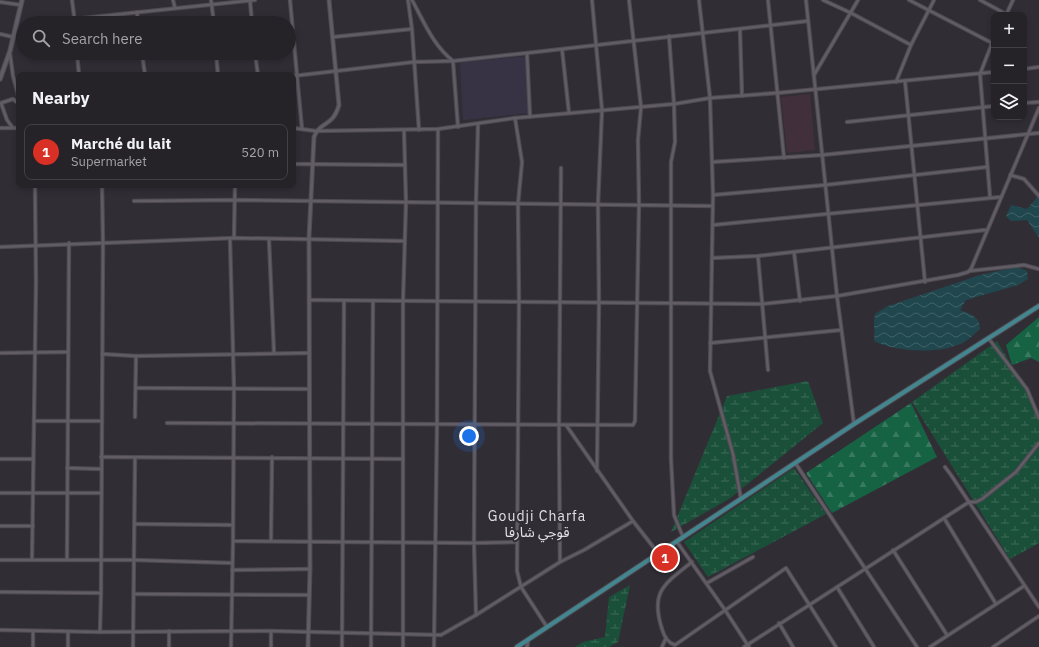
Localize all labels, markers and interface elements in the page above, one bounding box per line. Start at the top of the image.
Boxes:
map controls [991,12,1027,120]
button: + [991,12,1027,48]
search box [16,16,296,60]
icon: search [30,27,52,49]
text: Search here [62,29,142,48]
button: − [991,48,1027,84]
button: layers [991,84,1027,120]
text: Nearby [32,87,90,109]
text: Marché du lait [71,134,171,153]
text: 1 [42,144,50,161]
text: 520 m [241,144,279,161]
text: Supermarket [71,153,147,170]
your location [459,426,479,446]
district label: Goudji Charfa قوجي شارفا [488,507,586,543]
pin: 1 [652,543,678,573]

